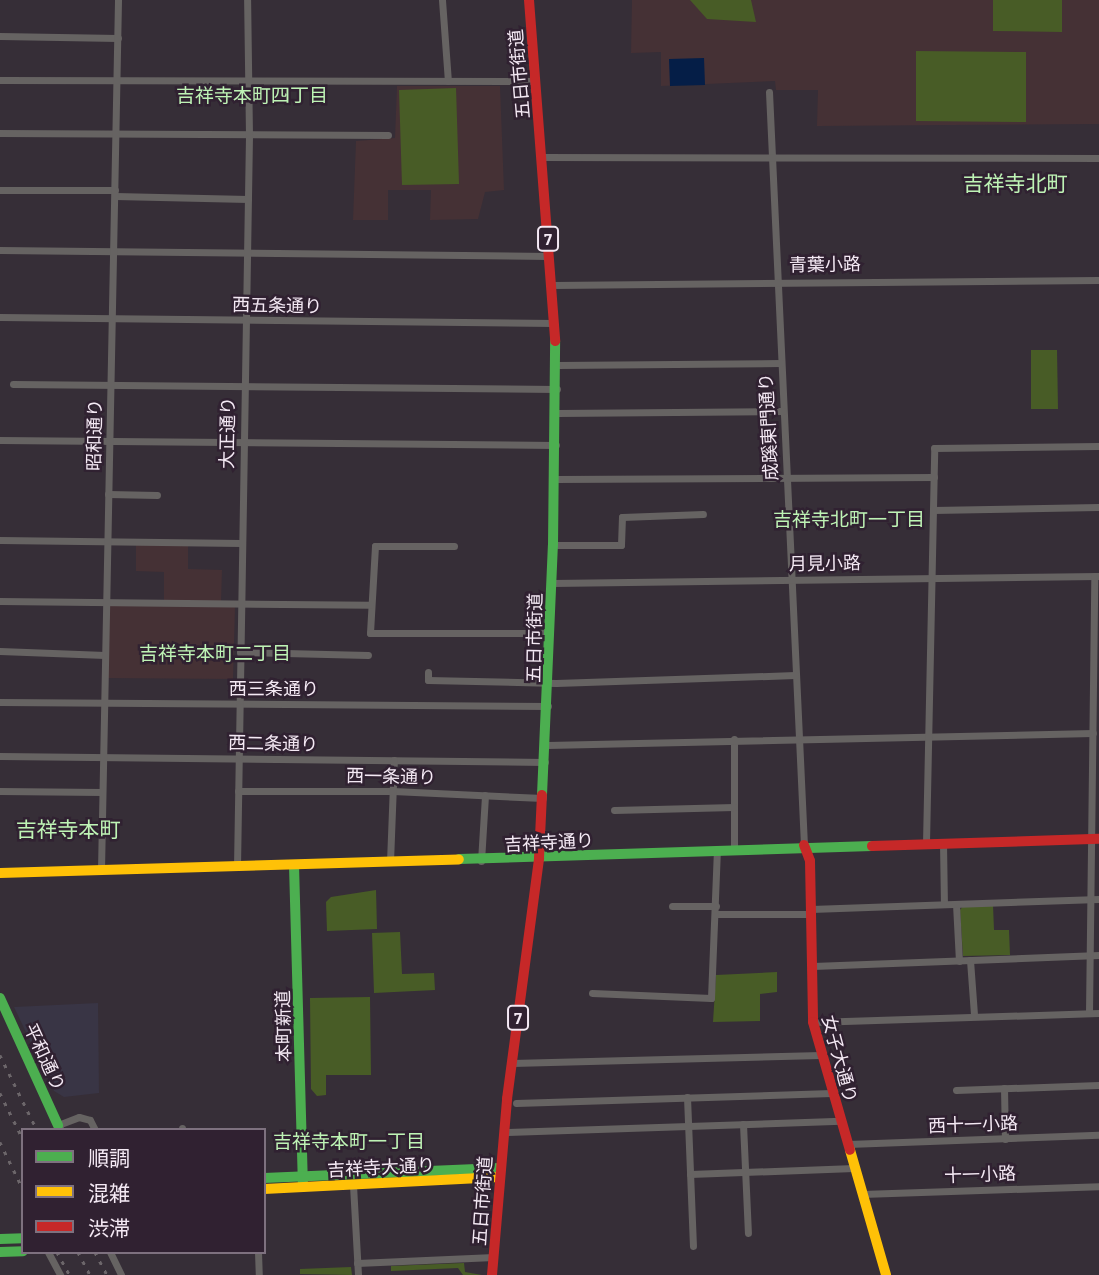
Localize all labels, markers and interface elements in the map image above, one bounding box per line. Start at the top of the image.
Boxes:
street label: 五日市街道 [504,28,534,120]
district label: 吉祥寺本町四丁目 [176,84,328,106]
district label: 吉祥寺北町 [963,170,1067,196]
road number: 7 [536,227,560,252]
street label: 青葉小路 [789,253,861,275]
street label: 西五条通り [232,293,322,317]
street label: 成蹊東門通り [754,373,782,481]
street label: 大正通り [216,397,238,469]
street label: 昭和通り [83,399,105,471]
district label: 吉祥寺北町一丁目 [773,508,925,530]
street label: 月見小路 [789,552,861,574]
street label: 五日市街道 [522,593,546,683]
district label: 吉祥寺本町二丁目 [139,642,291,664]
street label: 西三条通り [229,677,319,699]
street label: 西二条通り [228,731,318,755]
street label: 西一条通り [346,764,436,788]
district label: 吉祥寺本町 [16,816,120,842]
street label: 吉祥寺通り [503,829,595,855]
street label: 本町新道 [272,990,294,1062]
road number: 7 [506,1006,530,1030]
street label: 女子大通り [818,1013,862,1105]
street label: 平和通り [20,1020,70,1094]
street label: 西十一小路 [928,1112,1018,1136]
legend [21,1128,266,1254]
district label: 吉祥寺本町一丁目 [273,1130,425,1152]
text: 順調 [88,1145,130,1170]
street label: 吉祥寺大通り [327,1153,435,1181]
street label: 五日市街道 [468,1155,496,1247]
street label: 十一小路 [944,1162,1016,1186]
text: 混雑 [88,1180,130,1205]
text: 渋滞 [88,1215,130,1240]

